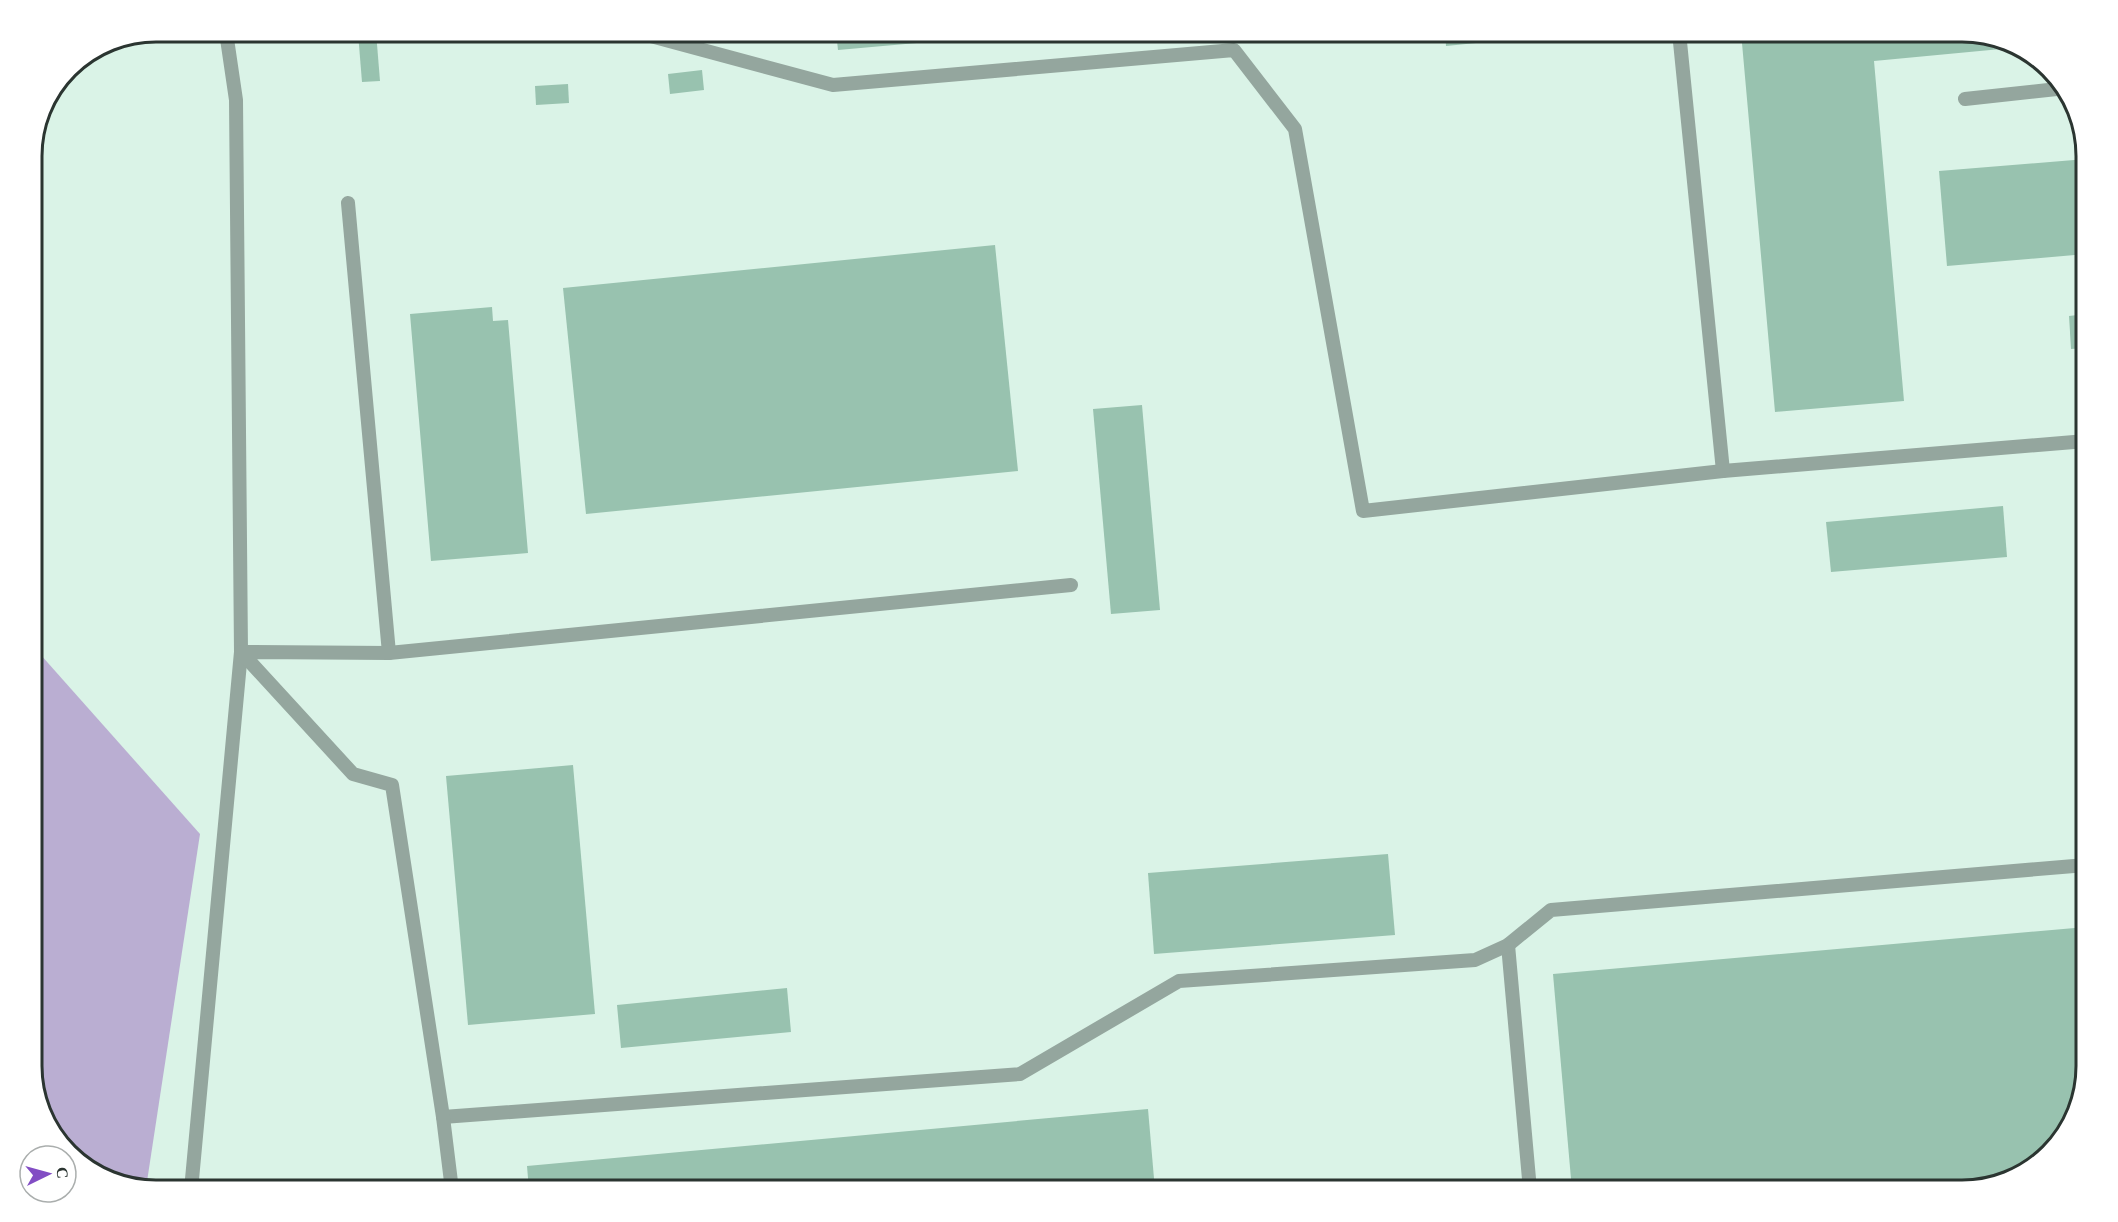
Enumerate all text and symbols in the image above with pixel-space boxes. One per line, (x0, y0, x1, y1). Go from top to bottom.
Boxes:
north arrow (18, 1144, 78, 1204)
text: С (53, 1166, 71, 1179)

